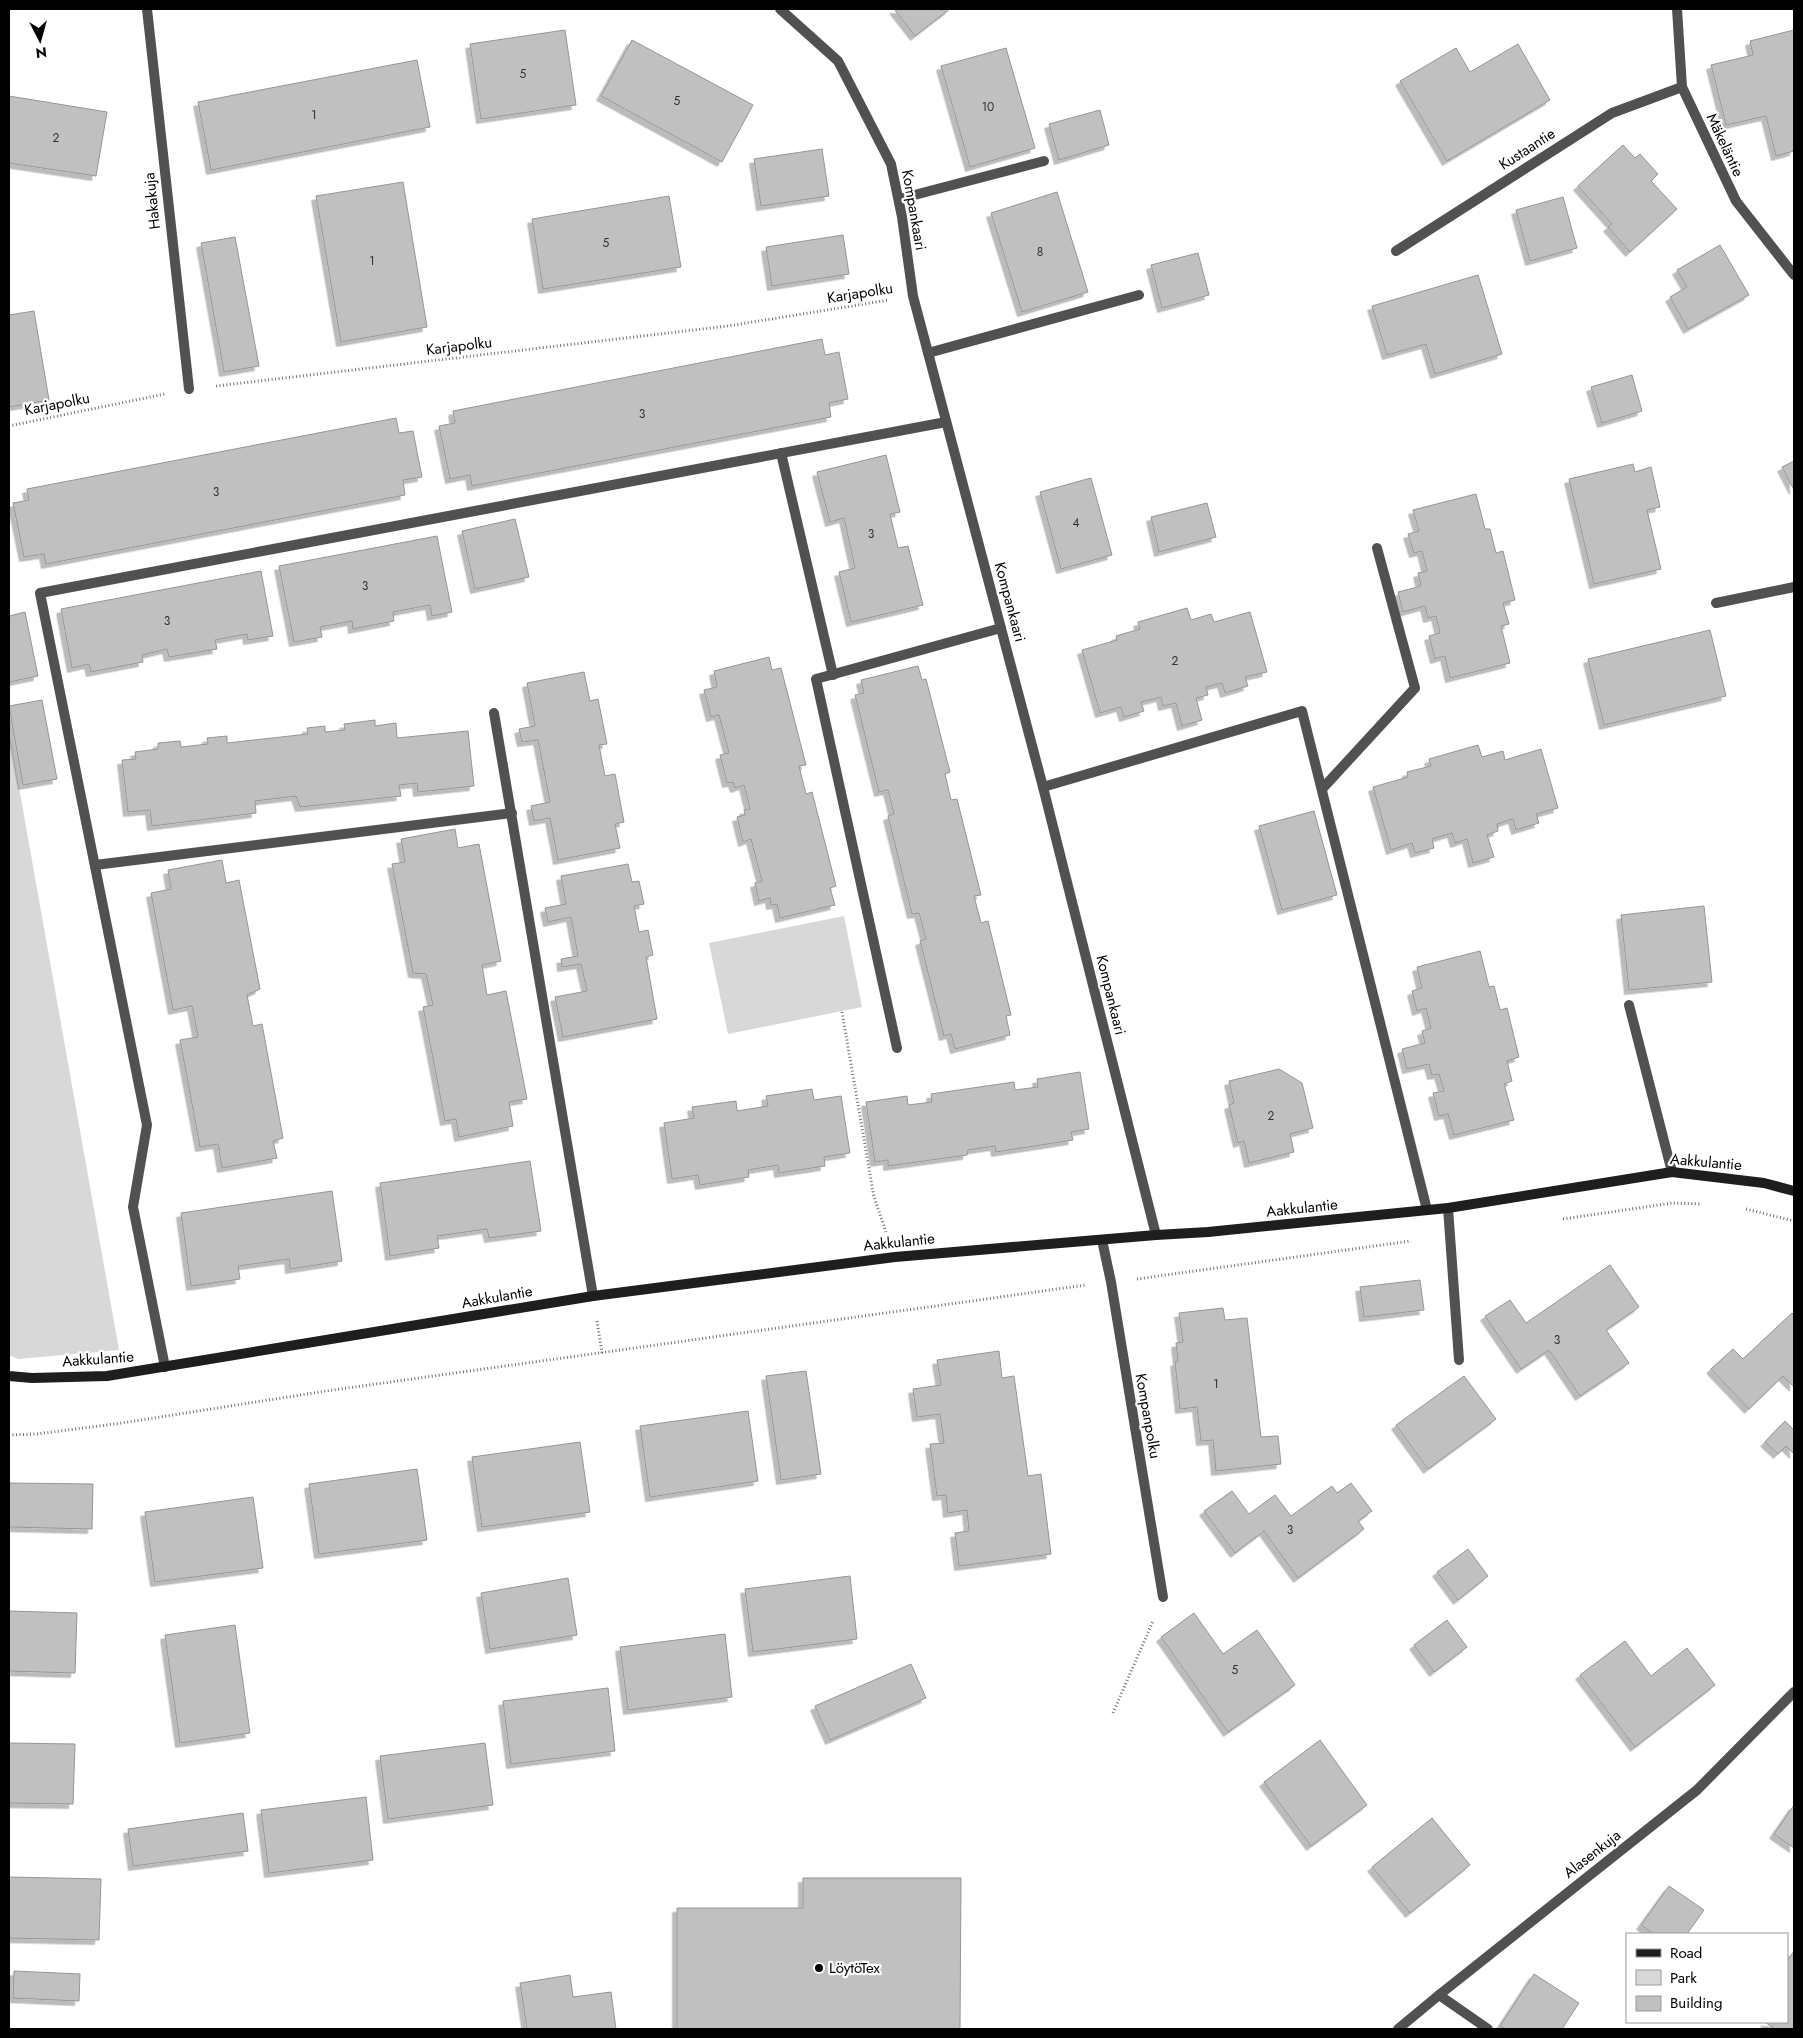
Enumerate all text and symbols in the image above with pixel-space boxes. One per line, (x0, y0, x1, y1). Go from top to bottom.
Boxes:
north arrow (15, 15, 65, 65)
text: N (35, 42, 48, 63)
house number: 5 (520, 65, 527, 83)
house number: 5 (674, 92, 681, 110)
house number: 10 (982, 98, 994, 116)
house number: 1 (311, 106, 317, 124)
street label: Mäkeläntie (1701, 110, 1749, 180)
street label: Kustaantie (1495, 122, 1560, 175)
house number: 2 (53, 129, 60, 147)
street label: Kompankaari (896, 168, 932, 252)
street label: Hakakuja (138, 171, 166, 231)
house number: 5 (603, 234, 610, 252)
house number: 8 (1037, 243, 1043, 261)
house number: 1 (369, 252, 375, 270)
street label: Karjapolku (826, 277, 894, 309)
street label: Karjapolku (425, 331, 493, 361)
street label: Karjapolku (22, 387, 92, 421)
house number: 3 (639, 405, 646, 423)
house number: 3 (213, 483, 220, 501)
house number: 4 (1073, 514, 1080, 532)
house number: 3 (868, 525, 875, 543)
street label: Kompankaari (989, 560, 1031, 644)
house number: 3 (362, 577, 369, 595)
house number: 3 (164, 612, 171, 630)
house number: 2 (1172, 652, 1179, 670)
street label: Kompankaari (1090, 953, 1132, 1037)
house number: 2 (1268, 1107, 1275, 1125)
street label: Aakkulantie (1669, 1148, 1743, 1176)
street label: Aakkulantie (1265, 1193, 1339, 1223)
street label: Aakkulantie (862, 1227, 936, 1257)
street label: Aakkulantie (460, 1280, 535, 1314)
house number: 3 (1554, 1331, 1561, 1349)
street label: Aakkulantie (61, 1346, 135, 1372)
street label: Kompanpolku (1130, 1372, 1166, 1460)
house number: 1 (1213, 1375, 1219, 1393)
house number: 3 (1287, 1521, 1294, 1539)
house number: 5 (1232, 1661, 1239, 1679)
street label: Alasenkuja (1559, 1825, 1625, 1883)
legend (1626, 1933, 1788, 2023)
text: Road (1670, 1942, 1702, 1964)
place label: LöytöTex (829, 1957, 881, 1979)
marker: LöytöTex (813, 1962, 825, 1974)
text: Park (1670, 1967, 1697, 1989)
text: Building (1670, 1992, 1722, 2014)

